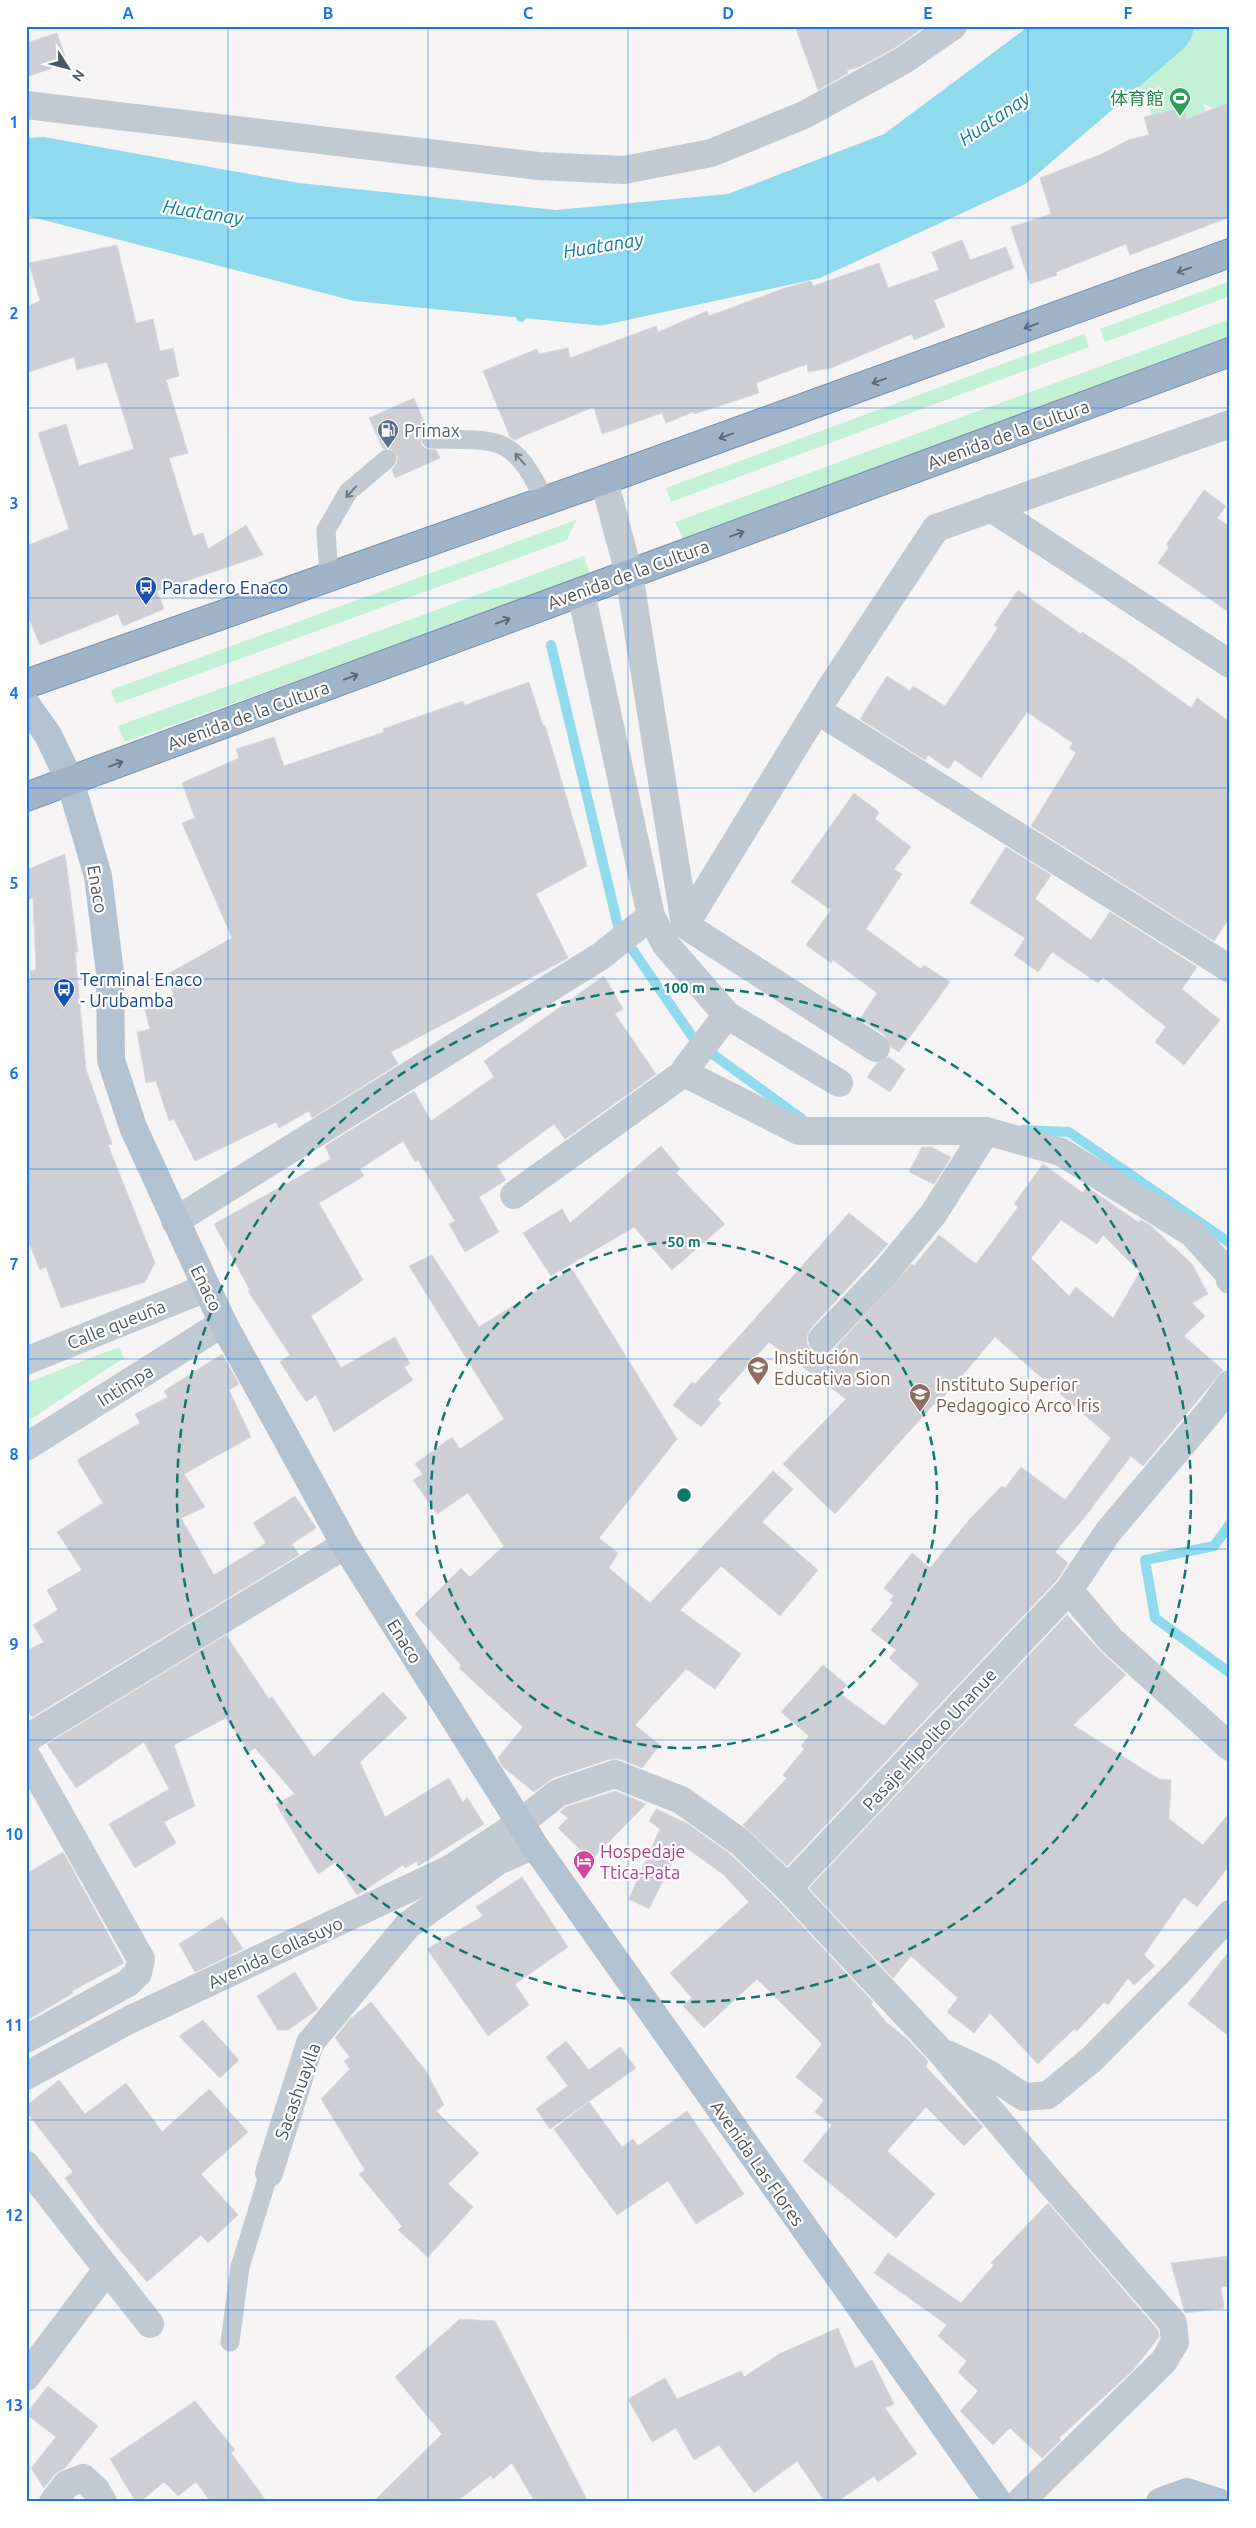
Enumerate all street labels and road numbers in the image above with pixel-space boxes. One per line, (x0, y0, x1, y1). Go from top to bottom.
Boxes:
street label: Avenida de la Cultura (924, 395, 1092, 473)
street label: Avenida de la Cultura (544, 535, 712, 613)
street label: Avenida de la Cultura (164, 676, 332, 754)
street label: Enaco (84, 863, 112, 915)
street label: Enaco (187, 1262, 227, 1314)
street label: Calle queuña (64, 1295, 168, 1353)
street label: Intimpa (94, 1360, 156, 1410)
street label: Enaco (384, 1615, 426, 1667)
street label: Pasaje Hipolito Unanue (858, 1664, 1000, 1814)
street label: Avenida Collasuyo (205, 1912, 345, 1992)
street label: Sacashuaylla (270, 2040, 324, 2142)
street label: Avenida Las Flores (707, 2097, 809, 2230)

